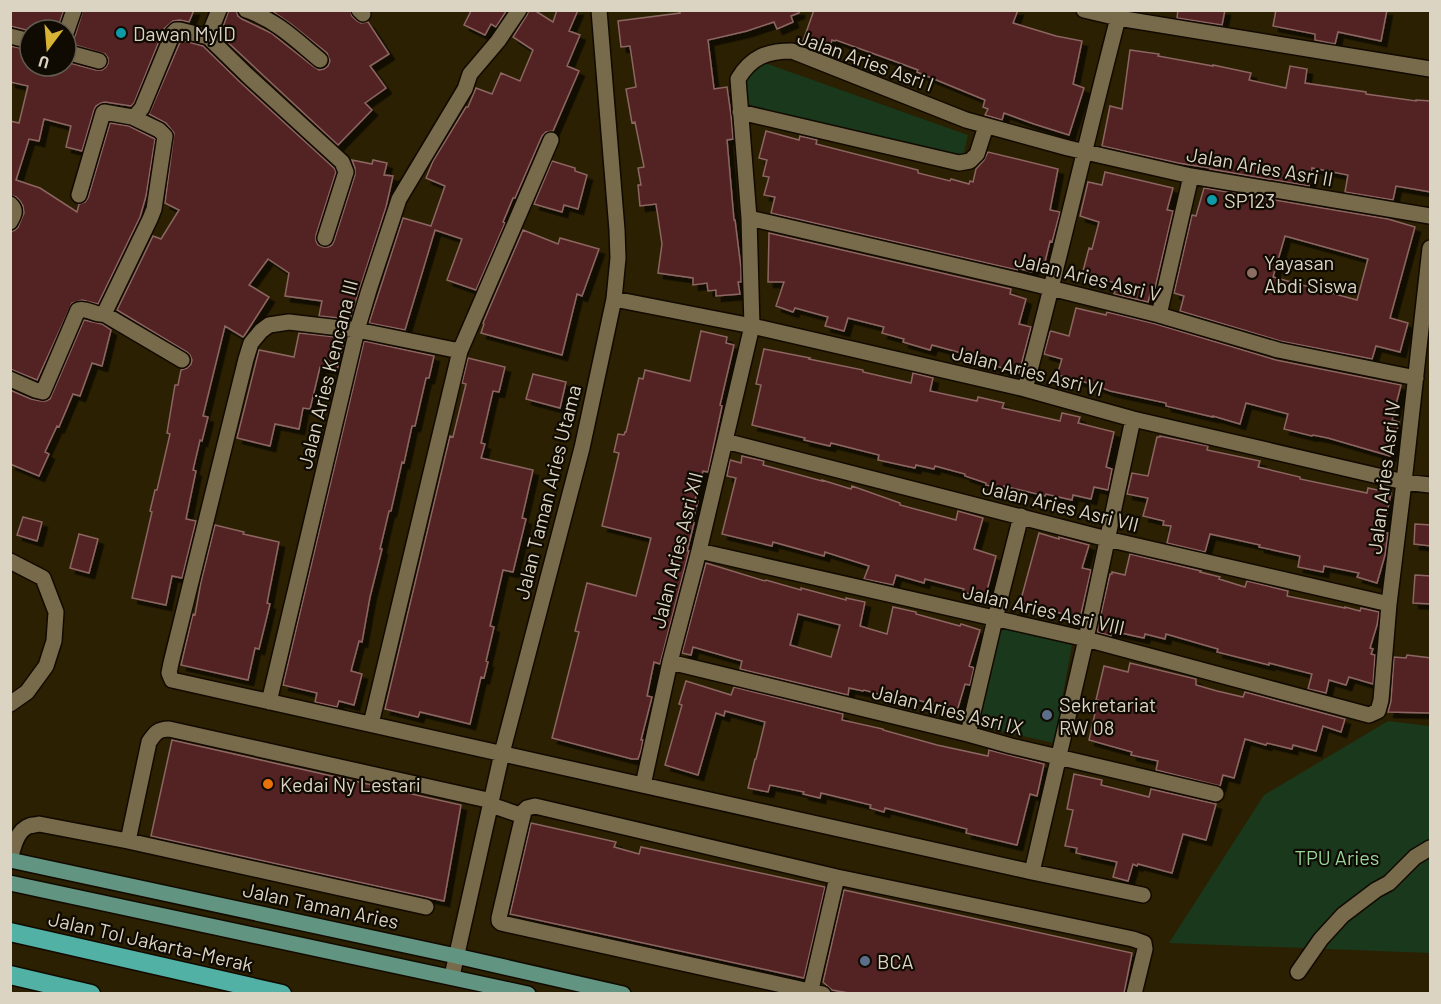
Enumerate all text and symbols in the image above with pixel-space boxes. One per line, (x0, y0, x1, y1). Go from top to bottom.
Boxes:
north arrow (18, 18, 78, 78)
place label: Dawan MyID (133, 21, 236, 45)
street label: Jalan Aries Asri I (795, 24, 937, 96)
marker: Dawan MyID (114, 26, 128, 40)
text: U (36, 52, 51, 73)
street label: Jalan Aries Asri II (1185, 141, 1335, 191)
place label: SP123 (1224, 188, 1275, 212)
marker: SP123 (1205, 193, 1219, 207)
street label: Jalan Aries Asri V (1012, 246, 1164, 306)
place label: Yayasan Abdi Siswa (1264, 250, 1357, 297)
marker: Yayasan Abdi Siswa (1245, 266, 1259, 280)
street label: Jalan Aries Kencana III (292, 277, 362, 471)
street label: Jalan Aries Asri VI (950, 340, 1106, 400)
street label: Jalan Taman Aries Utama (509, 382, 585, 602)
street label: Jalan Aries Asri IV (1362, 398, 1404, 555)
street label: Jalan Aries Asri XII (645, 469, 707, 631)
street label: Jalan Aries Asri VII (980, 474, 1142, 536)
street label: Jalan Aries Asri VIII (961, 579, 1127, 639)
street label: Jalan Aries Asri IX (870, 679, 1026, 739)
place label: Sekretariat RW 08 (1059, 692, 1156, 739)
marker: Sekretariat RW 08 (1040, 708, 1054, 722)
place label: Kedai Ny Lestari (280, 772, 421, 796)
marker: Kedai Ny Lestari (261, 777, 275, 791)
park label: TPU Aries (1295, 845, 1379, 869)
street label: Jalan Taman Aries (241, 877, 401, 933)
street label: Jalan Tol Jakarta–Merak (46, 906, 256, 976)
place label: BCA (877, 949, 914, 973)
marker: BCA (858, 954, 872, 968)

